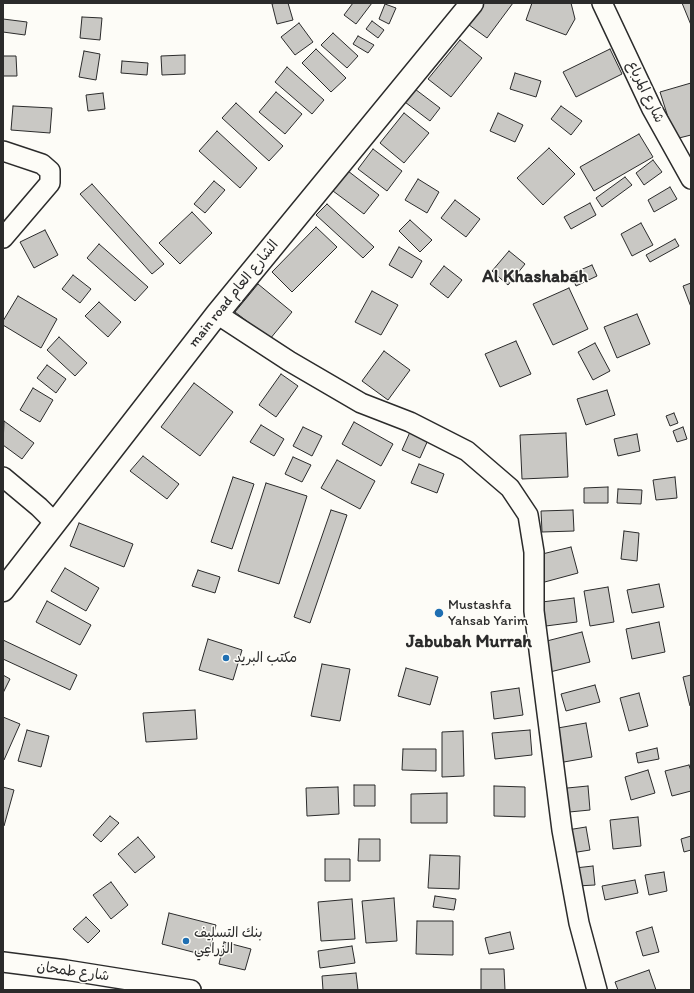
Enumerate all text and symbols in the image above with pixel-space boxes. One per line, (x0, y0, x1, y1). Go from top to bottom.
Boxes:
street label: شارع المرباع (623, 58, 667, 126)
street label: main road الشارع العام (186, 237, 282, 351)
district label: Al Khashabah (482, 266, 588, 288)
place label: Mustashfa Yahsab Yarim (448, 597, 528, 630)
marker: Mustashfa Yahsab Yarim (433, 607, 445, 619)
district label: Jabubah Murrah (406, 631, 532, 653)
place label: مكتب البريد (234, 650, 297, 666)
marker: مكتب البريد (221, 653, 231, 663)
place label: بنك التسليف الزراعي (194, 925, 263, 958)
marker: بنك التسليف الزراعي (181, 936, 191, 946)
street label: شارع طمحان (36, 959, 110, 985)

